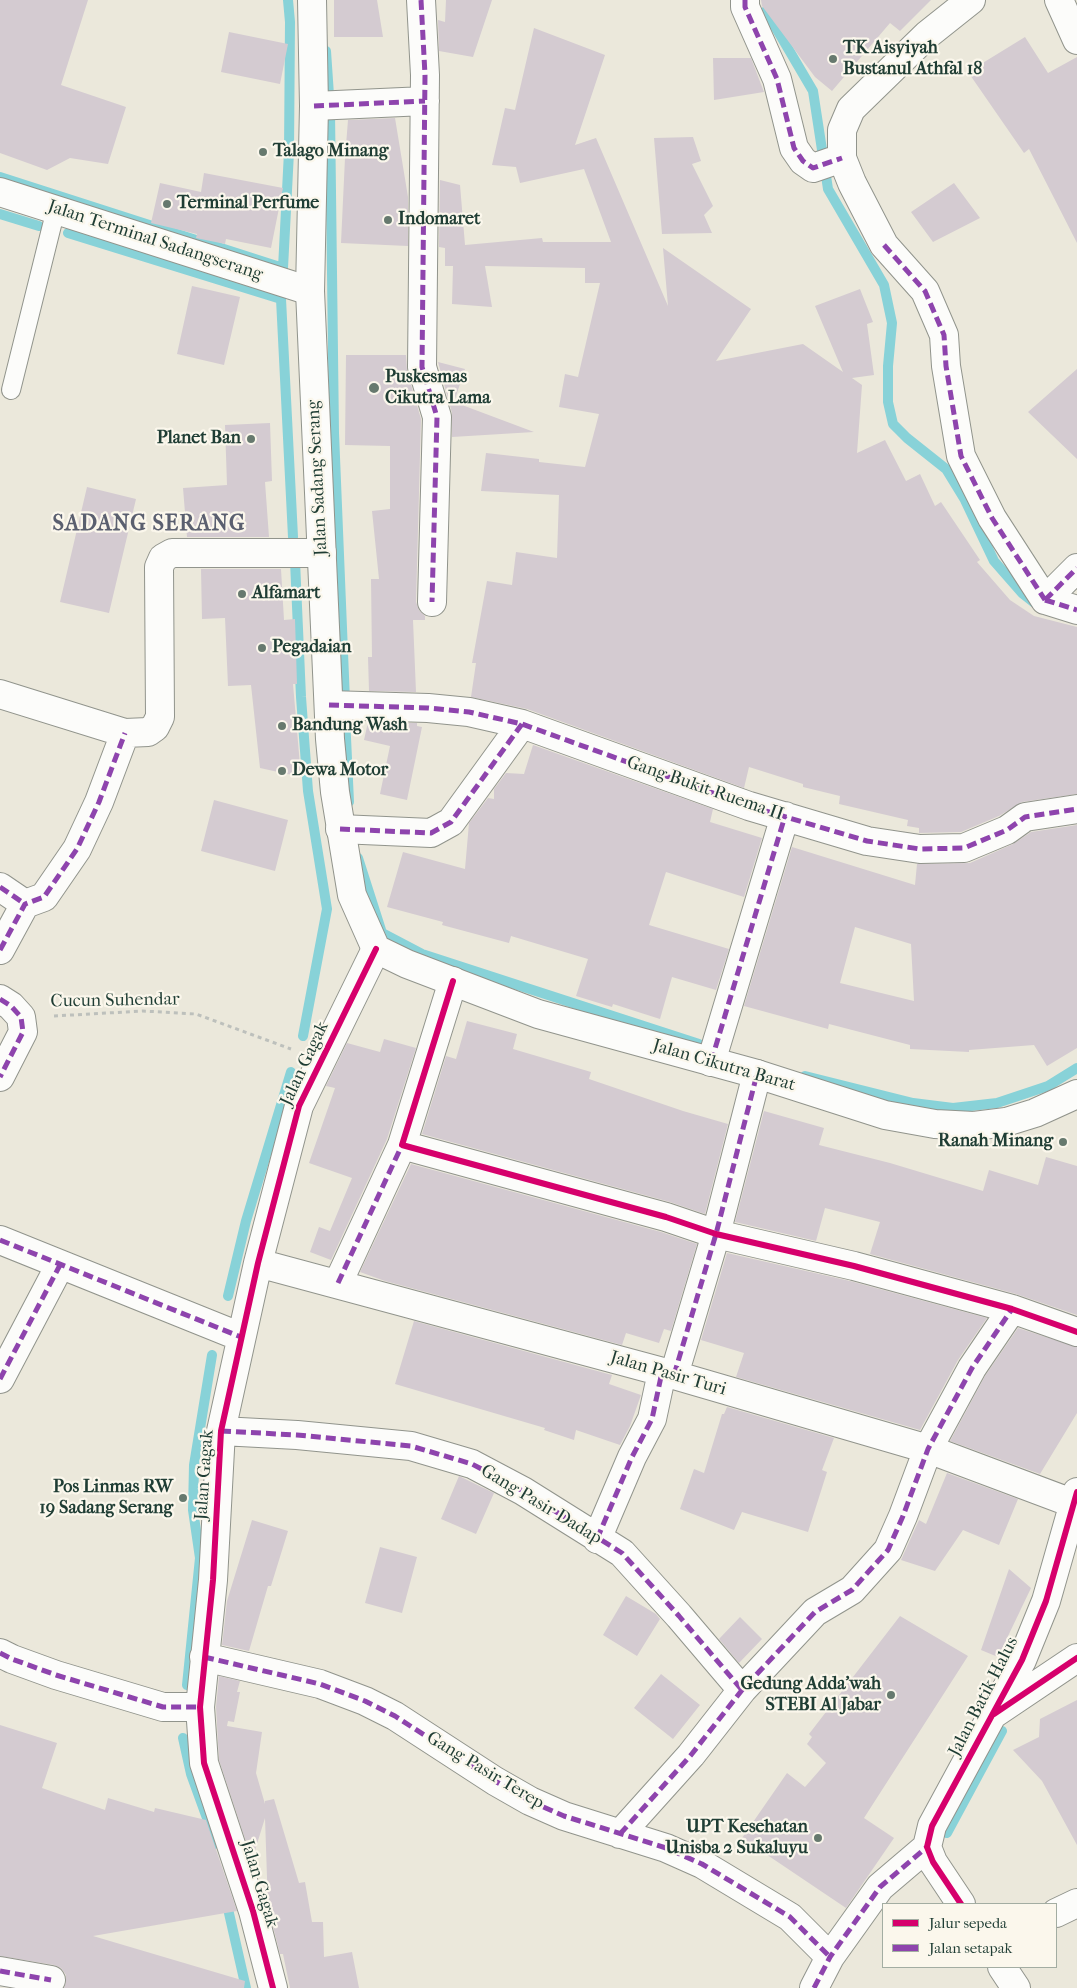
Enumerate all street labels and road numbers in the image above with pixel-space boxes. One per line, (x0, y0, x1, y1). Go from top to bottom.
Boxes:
street label: Jalan Terminal Sadangserang (45, 196, 265, 286)
street label: Jalan Sadang Serang (303, 399, 333, 557)
street label: Gang Bukit Ruema II (624, 752, 786, 826)
street label: Cucun Suhendar (50, 989, 180, 1013)
street label: Jalan Gagak (276, 1018, 334, 1110)
street label: Jalan Cikutra Barat (650, 1035, 798, 1097)
street label: Jalan Pasir Turi (608, 1347, 728, 1401)
street label: Jalan Gagak (191, 1429, 219, 1521)
street label: Gang Pasir Dadap (477, 1460, 605, 1550)
street label: Jalan Batik Halus (945, 1634, 1023, 1760)
street label: Gang Pasir Terep (422, 1727, 548, 1815)
street label: Jalan Gagak (235, 1838, 283, 1930)

